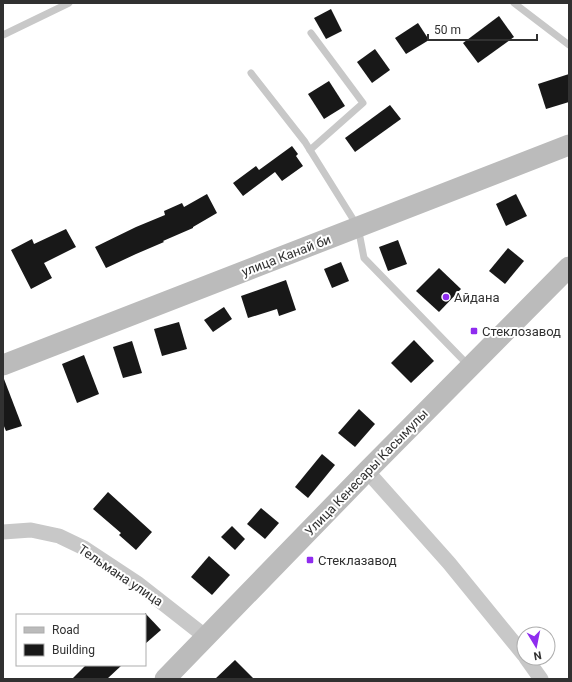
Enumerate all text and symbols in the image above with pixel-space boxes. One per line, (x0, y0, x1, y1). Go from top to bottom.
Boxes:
scale bar (428, 16, 537, 42)
text: 50 m (434, 23, 461, 37)
street label: улица Канай би (240, 232, 333, 279)
place label: Айдана (454, 290, 499, 305)
marker: Айдана (441, 292, 451, 302)
place label: Стеклозавод (482, 324, 561, 339)
marker: Стеклозавод (469, 326, 479, 336)
street label: Улица Кенесары Касымулы (302, 406, 431, 539)
street label: Тельмана улица (76, 542, 166, 609)
place label: Стеклазавод (318, 553, 397, 568)
marker: Стеклазавод (305, 555, 315, 565)
legend (16, 614, 146, 666)
text: Road (52, 623, 80, 637)
north arrow (516, 626, 556, 666)
text: Building (52, 643, 95, 657)
text: N (532, 648, 543, 662)

